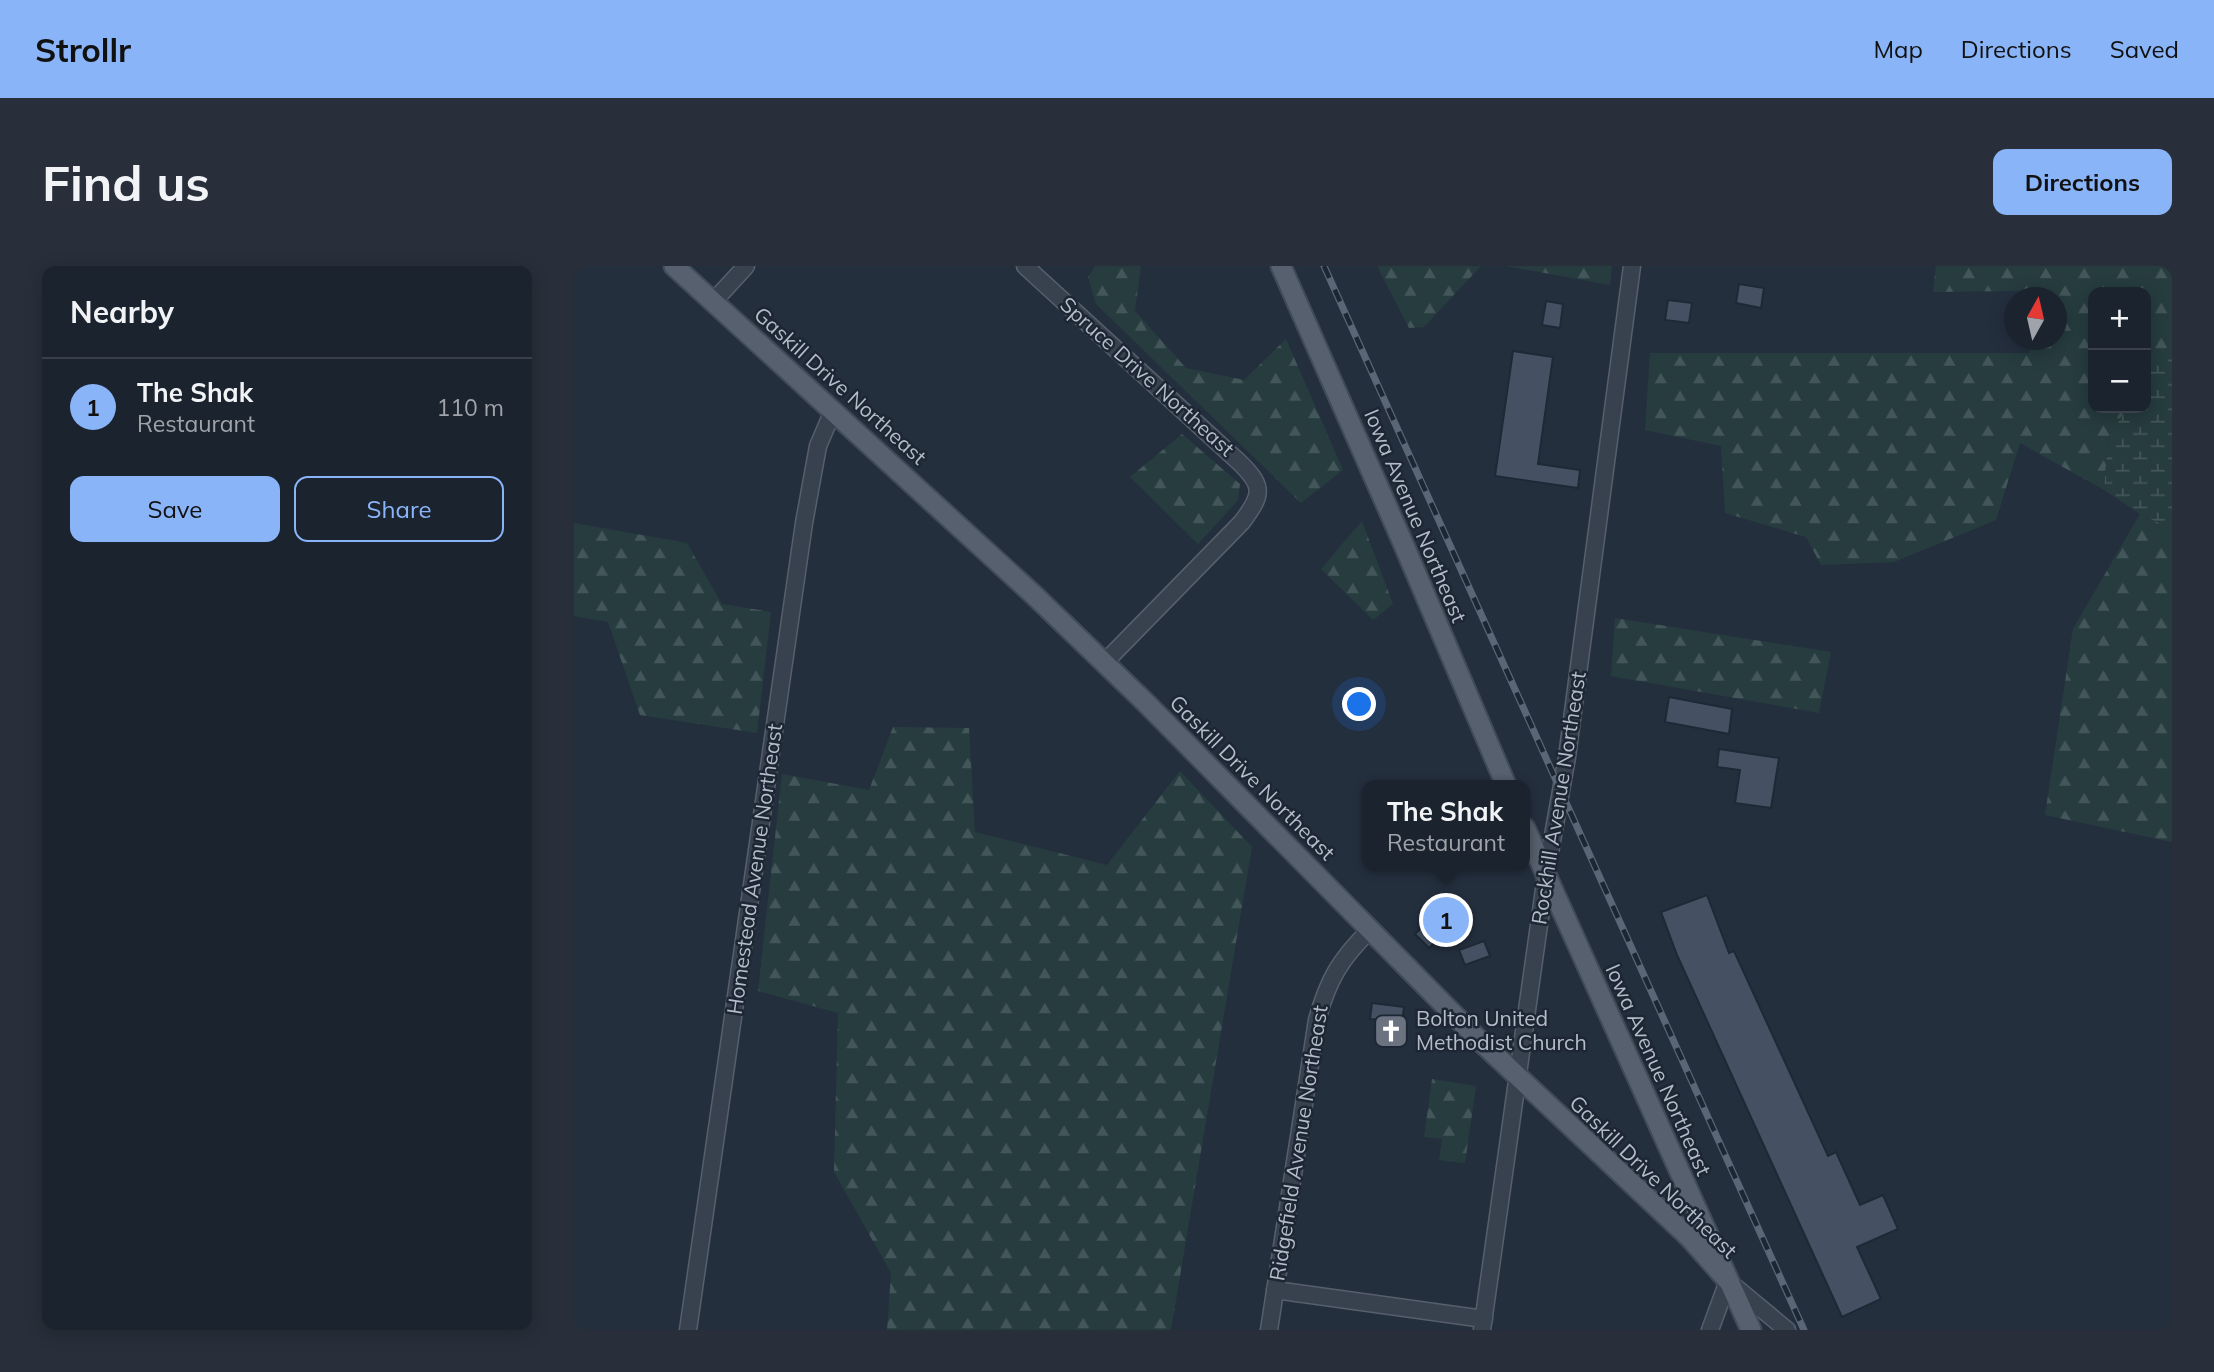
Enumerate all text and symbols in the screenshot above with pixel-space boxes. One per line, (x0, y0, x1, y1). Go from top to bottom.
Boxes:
text: Strollr (35, 29, 131, 70)
text: Map (1873, 34, 1923, 64)
text: Directions (1961, 34, 2072, 64)
text: Saved (2110, 34, 2179, 64)
button: Directions (1993, 149, 2172, 215)
text: Find us (42, 152, 210, 213)
north arrow (2004, 287, 2067, 350)
map controls (2088, 287, 2151, 413)
button: + (2088, 287, 2151, 350)
street label: Spruce Drive Northeast (1055, 291, 1240, 462)
text: Nearby (70, 293, 174, 331)
street label: Gaskill Drive Northeast (749, 301, 932, 470)
button: − (2088, 350, 2151, 413)
text: The Shak (137, 376, 253, 409)
text: 1 (86, 393, 100, 422)
text: 110 m (436, 393, 504, 422)
street label: Iowa Avenue Northeast (1359, 405, 1473, 626)
text: Restaurant (137, 409, 255, 438)
button: Save (70, 476, 280, 542)
button: Share (294, 476, 504, 542)
street label: Rockhill Avenue Northeast (1525, 669, 1591, 926)
your location (1342, 687, 1376, 721)
street label: Gaskill Drive Northeast (1165, 689, 1341, 865)
street label: Homestead Avenue Northeast (721, 722, 787, 1016)
popup (1362, 780, 1530, 871)
text: The Shak (1387, 795, 1503, 828)
text: Restaurant (1387, 828, 1505, 857)
pin: 1 (1423, 894, 1469, 946)
street label: Iowa Avenue Northeast (1600, 960, 1717, 1180)
street label: Ridgefield Avenue Northeast (1263, 1003, 1333, 1282)
place label: Bolton United Methodist Church (1416, 1005, 1587, 1055)
church icon: Bolton United Methodist Church (1372, 1012, 1410, 1050)
street label: Gaskill Drive Northeast (1564, 1089, 1743, 1263)

